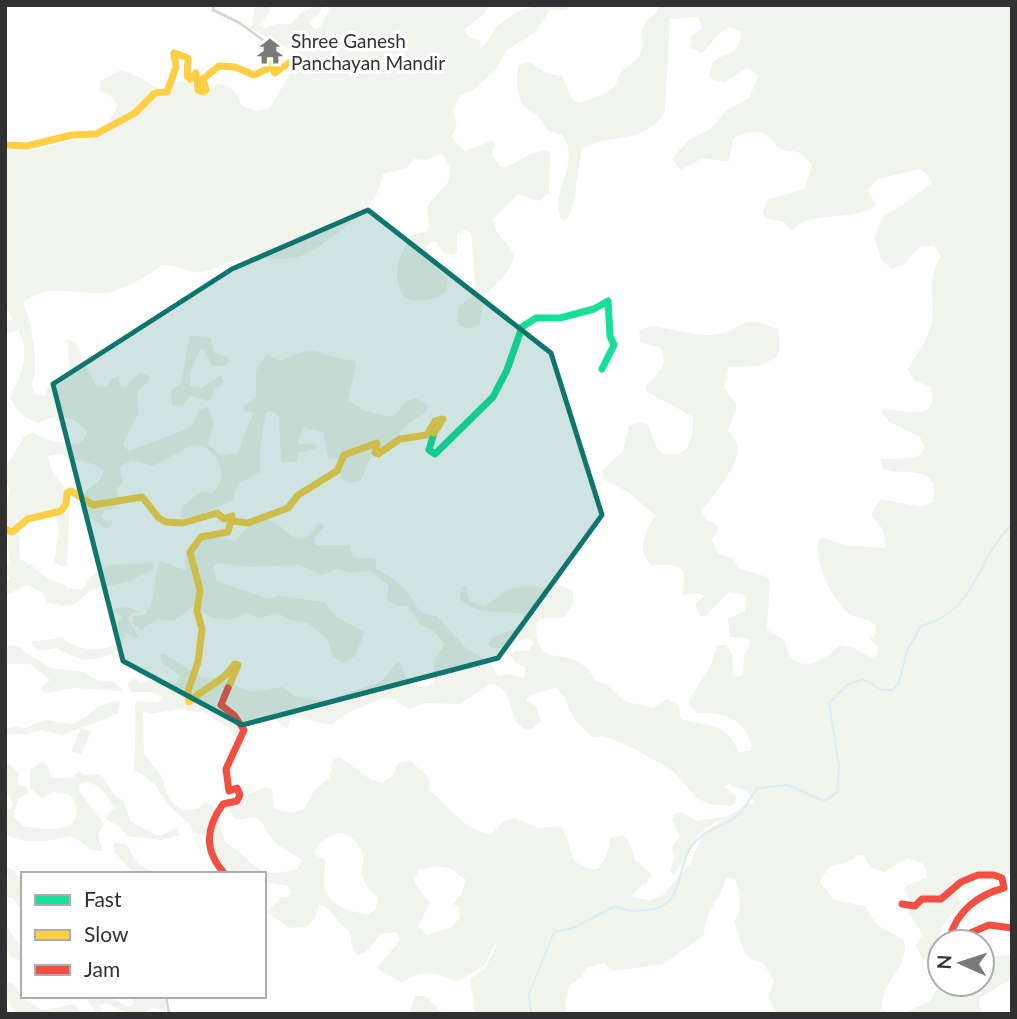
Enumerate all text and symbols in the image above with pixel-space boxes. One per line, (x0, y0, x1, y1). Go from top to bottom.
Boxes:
place label: Shree Ganesh Panchayan Mandir (291, 29, 445, 74)
temple icon: Shree Ganesh Panchayan Mandir (255, 36, 285, 66)
legend (21, 872, 266, 998)
text: Fast (84, 886, 122, 911)
text: Slow (84, 921, 129, 946)
north arrow (926, 928, 996, 998)
text: N (932, 954, 955, 970)
text: Jam (84, 956, 120, 981)

